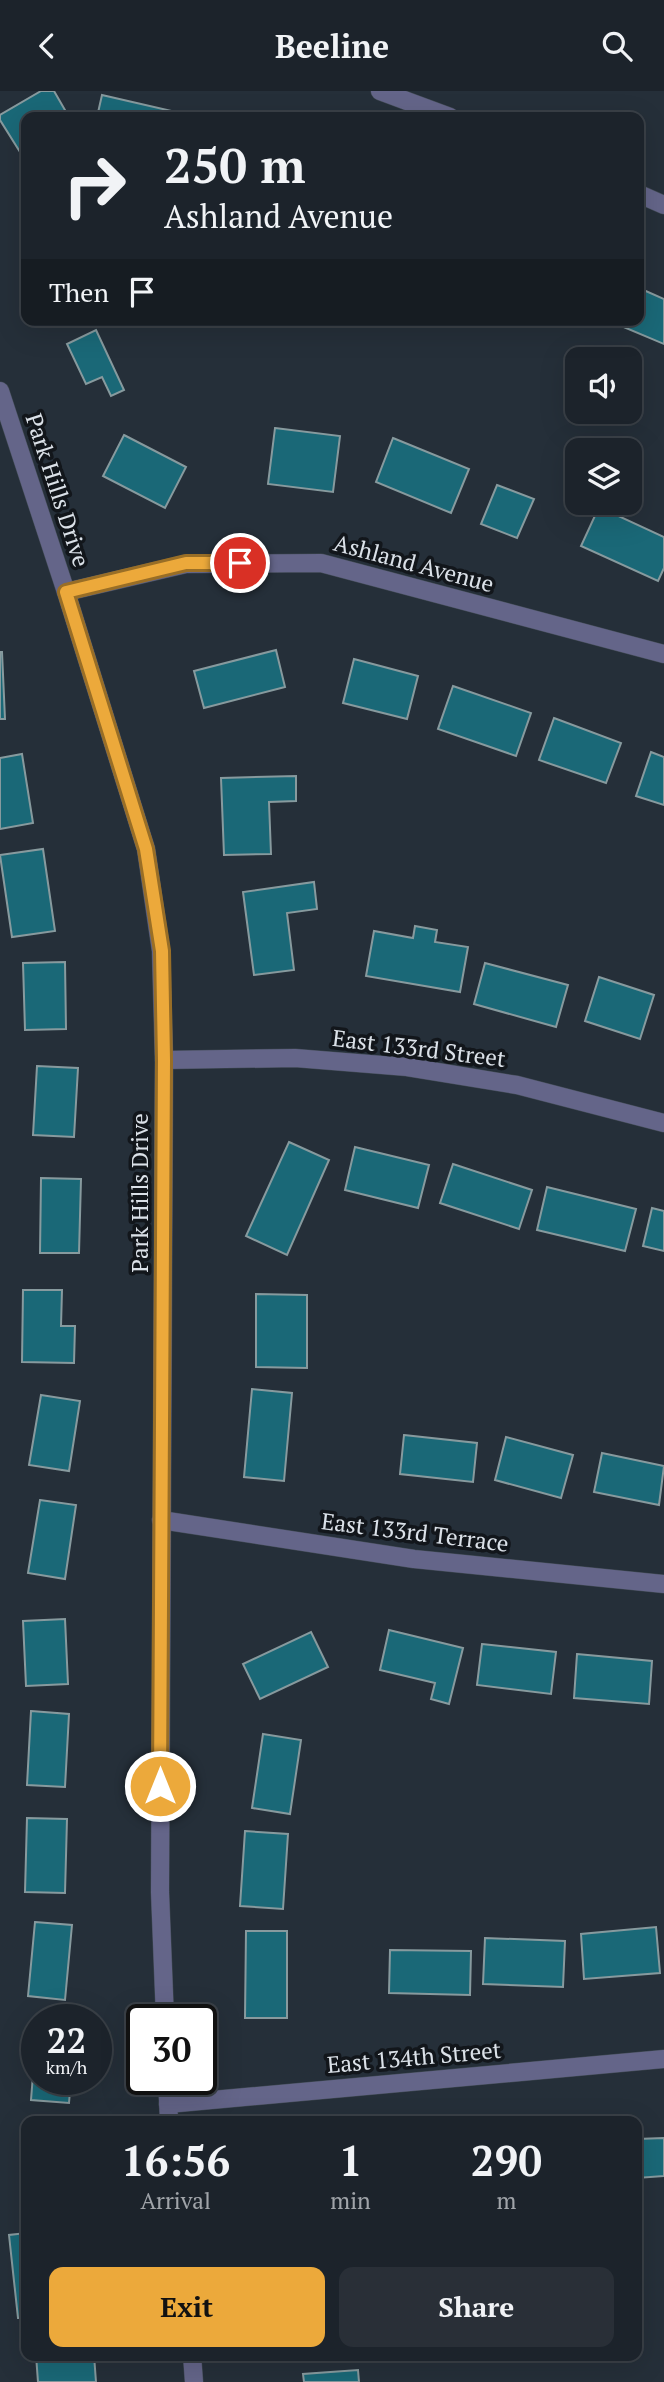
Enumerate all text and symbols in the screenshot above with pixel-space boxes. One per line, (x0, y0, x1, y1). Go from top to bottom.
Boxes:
text: Beeline (275, 25, 389, 67)
icon: back (28, 27, 66, 65)
icon: search (598, 27, 636, 65)
text: 250 m (164, 132, 306, 197)
icon: right (49, 140, 140, 231)
text: Ashland Avenue (164, 195, 393, 237)
icon: arrive (123, 273, 161, 311)
text: Then (49, 275, 109, 309)
map controls (565, 347, 642, 515)
button: sound (565, 347, 642, 424)
street label: Park Hills Drive (19, 409, 97, 571)
button: layers (565, 438, 642, 515)
street label: Ashland Avenue (330, 527, 498, 599)
pin (210, 533, 270, 593)
icon: arrive (221, 544, 259, 582)
street label: East 133rd Street (331, 1022, 508, 1074)
street label: Park Hills Drive (124, 1113, 155, 1273)
street label: East 133rd Terrace (320, 1505, 510, 1559)
position arrow (123, 1749, 197, 1823)
speed limit sign: 30 (126, 2004, 217, 2095)
text: 22 (47, 2017, 86, 2063)
street label: East 134th Street (326, 2034, 503, 2080)
text: km/h (46, 2055, 87, 2079)
text: 16:56 (121, 2132, 230, 2188)
text: 1 (339, 2132, 362, 2188)
text: 290 (471, 2132, 542, 2188)
text: Arrival (140, 2185, 211, 2216)
text: min (330, 2185, 371, 2216)
text: m (496, 2185, 516, 2216)
button: Exit (49, 2267, 325, 2347)
button: Share (339, 2267, 614, 2347)

